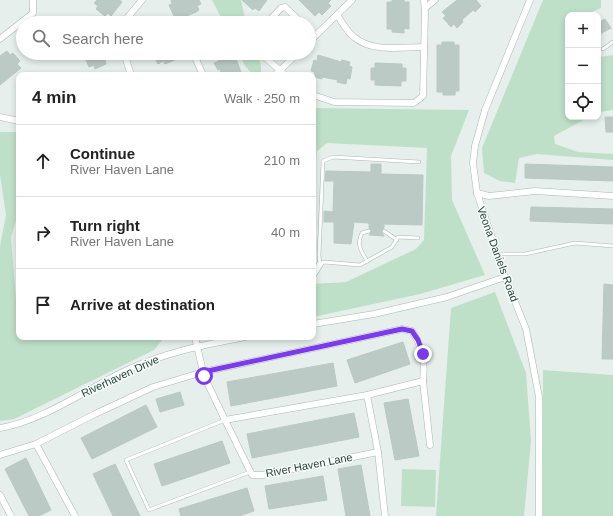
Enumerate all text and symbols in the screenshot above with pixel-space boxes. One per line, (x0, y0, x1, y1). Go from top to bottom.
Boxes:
map controls (565, 12, 601, 120)
button: + (565, 12, 601, 48)
search box (16, 16, 316, 60)
icon: search (30, 27, 52, 49)
text: Search here (62, 30, 144, 47)
button: − (565, 48, 601, 84)
button: locate (565, 84, 601, 120)
text: 4 min (32, 88, 76, 107)
text: Walk · 250 m (224, 91, 300, 106)
text: Continue (70, 145, 135, 162)
icon: ahead (32, 150, 54, 172)
text: 210 m (264, 153, 300, 168)
text: River Haven Lane (70, 162, 174, 177)
street label: Veona Daniels Road (475, 205, 521, 303)
text: Turn right (70, 217, 140, 234)
icon: right (32, 222, 54, 244)
text: 40 m (271, 225, 300, 240)
text: River Haven Lane (70, 234, 174, 249)
icon: arrive (32, 294, 54, 316)
text: Arrive at destination (70, 296, 215, 313)
route end (414, 345, 432, 363)
street label: Riverhaven Drive (79, 353, 161, 399)
route start (195, 367, 213, 385)
street label: River Haven Lane (265, 451, 353, 479)

